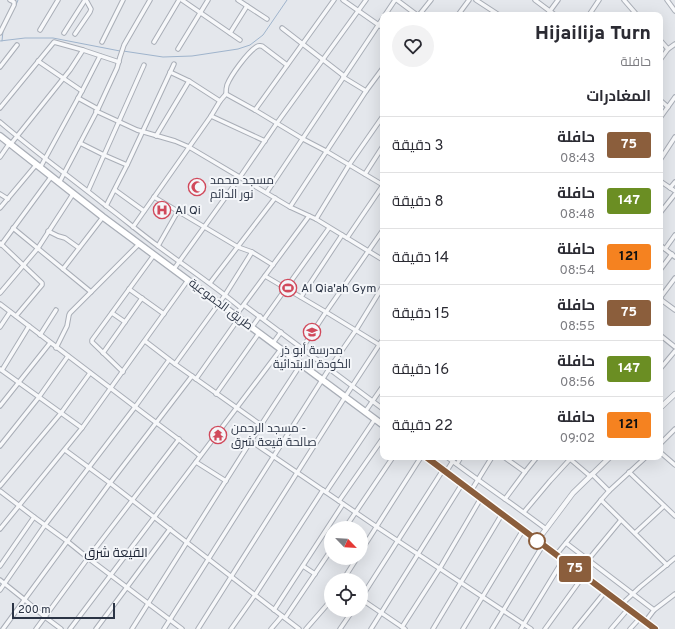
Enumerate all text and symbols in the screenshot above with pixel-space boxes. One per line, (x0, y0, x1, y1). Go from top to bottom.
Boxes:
text: Hijailija Turn (535, 22, 651, 46)
button: heart (392, 25, 434, 67)
text: حافلة (621, 55, 651, 71)
text: المغادرات (586, 88, 651, 107)
text: حافلة (557, 129, 595, 148)
text: 75 (621, 136, 637, 153)
text: 3 دقيقة (392, 137, 444, 156)
text: 08:43 (560, 151, 595, 167)
place label: مسجد محمد نور الدائم (210, 173, 274, 203)
mosque icon: مسجد محمد نور الدائم (187, 177, 207, 197)
text: حافلة (557, 185, 595, 204)
text: 147 (618, 192, 640, 209)
text: 8 دقيقة (392, 193, 444, 212)
hospital icon: Al Qi (152, 200, 172, 220)
place label: Al Qi (175, 203, 201, 219)
text: 08:48 (560, 207, 595, 223)
text: حافلة (557, 241, 595, 260)
text: 121 (619, 248, 639, 265)
text: 14 دقيقة (392, 249, 449, 268)
text: 08:54 (559, 263, 595, 279)
street label: طريق الجموعية (185, 275, 256, 334)
sports icon: Al Qia'ah Gym (278, 278, 298, 298)
place label: Al Qia'ah Gym (301, 281, 376, 297)
text: حافلة (557, 297, 595, 316)
text: 75 (621, 304, 637, 321)
text: 15 دقيقة (392, 305, 449, 324)
text: 08:55 (560, 319, 595, 335)
school or university icon: مدرسة أبو ذر الكودة الابتدائية (302, 322, 322, 342)
place label: مدرسة أبو ذر الكودة الابتدائية (273, 342, 351, 373)
text: حافلة (557, 353, 595, 372)
text: 147 (618, 360, 640, 377)
text: 16 دقيقة (392, 361, 449, 380)
text: 08:56 (560, 375, 595, 391)
text: حافلة (557, 409, 595, 428)
text: 121 (619, 416, 639, 433)
text: 22 دقيقة (392, 417, 453, 436)
place label: مسجد الرحمن - صالحة قيعة شرق (231, 421, 317, 451)
temple icon: مسجد الرحمن - صالحة قيعة شرق (208, 425, 228, 445)
text: 09:02 (560, 431, 595, 447)
north arrow (324, 521, 368, 565)
map controls (324, 521, 368, 617)
unlabelled marker (528, 532, 546, 550)
district label: القيعة شرق (84, 546, 148, 562)
line badge: 75 (557, 556, 593, 582)
text: 75 (567, 560, 583, 577)
button: locate (324, 573, 368, 617)
scale bar (12, 601, 115, 620)
text: 200 m (18, 603, 51, 617)

